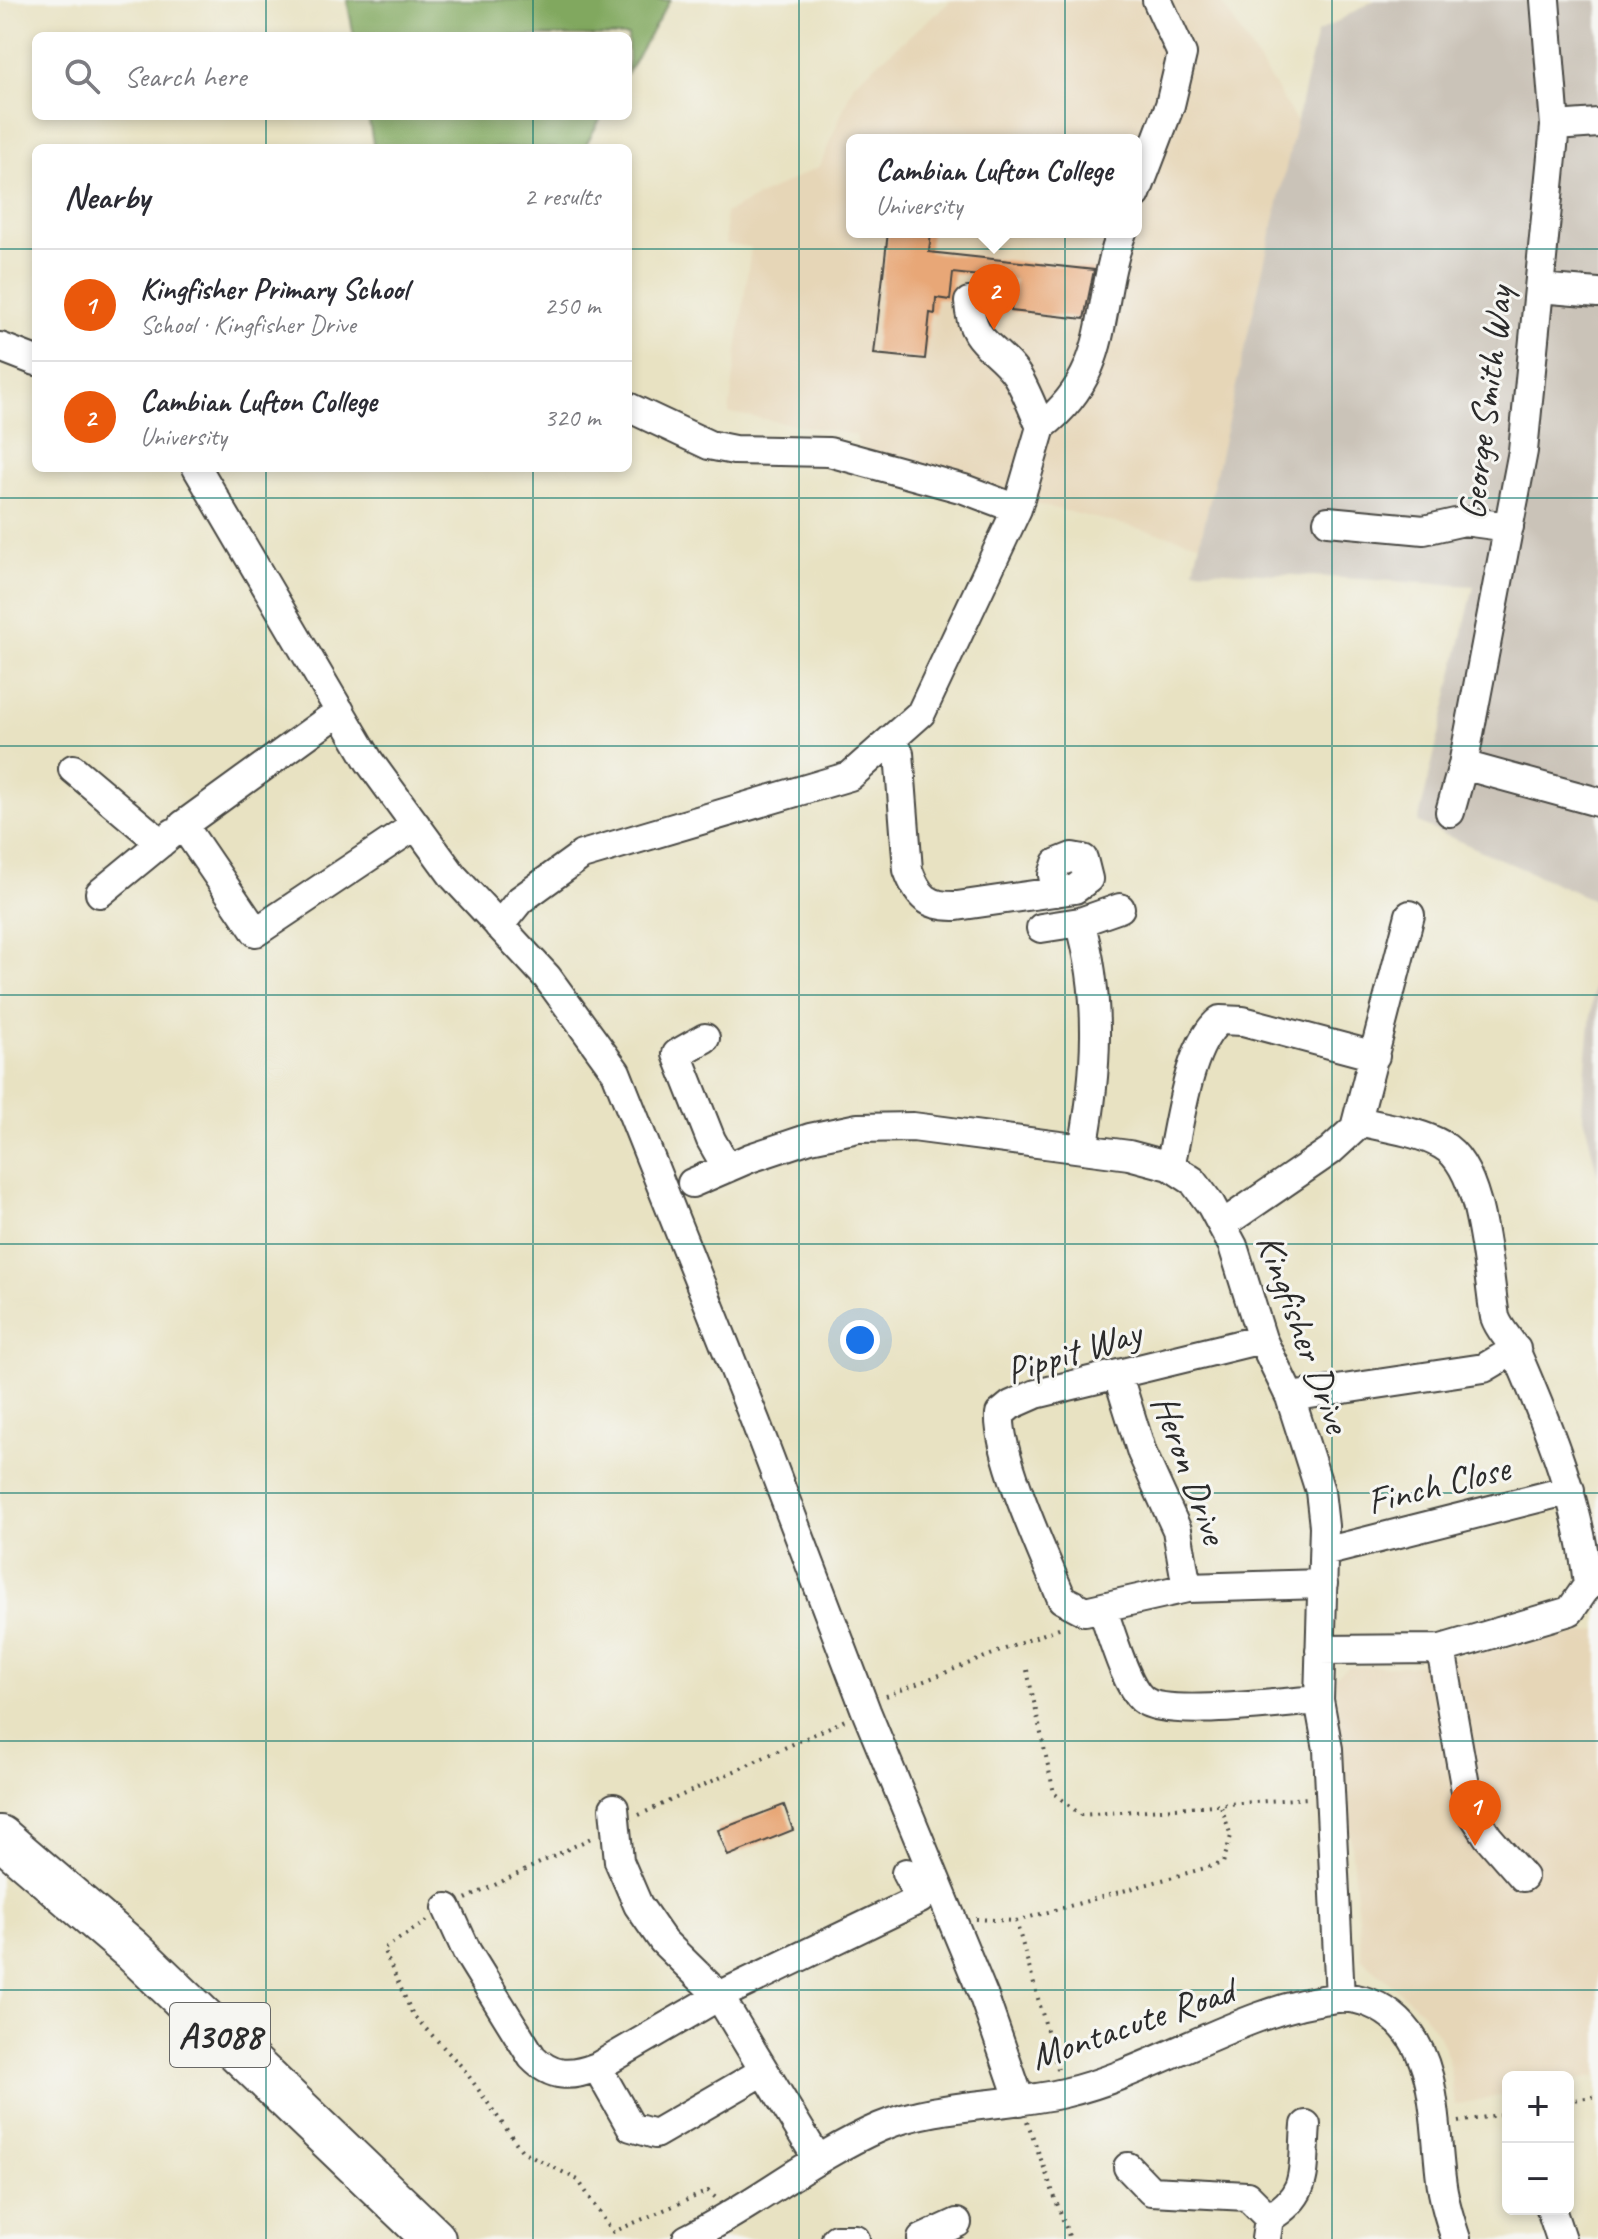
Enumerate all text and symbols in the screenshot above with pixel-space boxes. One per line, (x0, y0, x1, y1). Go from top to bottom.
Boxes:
search box (32, 32, 632, 120)
icon: search (60, 54, 104, 98)
text: Search here (124, 57, 246, 95)
popup (846, 134, 1142, 238)
text: Cambian Lufton College (876, 151, 1112, 189)
text: Nearby (64, 175, 150, 218)
text: 2 results (524, 180, 600, 213)
text: University (876, 189, 962, 222)
pin: 2 (968, 264, 1020, 330)
text: Kingfisher Primary School (140, 270, 408, 308)
street label: George Smith Way (1448, 281, 1523, 522)
text: 1 (84, 289, 96, 322)
text: 250 m (544, 289, 600, 322)
text: School · Kingfisher Drive (140, 308, 356, 341)
text: Cambian Lufton College (140, 382, 377, 420)
text: 2 (84, 401, 96, 434)
text: 320 m (544, 401, 600, 434)
text: University (140, 420, 227, 453)
street label: Kingfisher Drive (1246, 1227, 1362, 1441)
street label: Pippit Way (1000, 1308, 1149, 1394)
your location (840, 1320, 880, 1360)
street label: Heron Drive (1141, 1388, 1239, 1552)
street label: Finch Close (1362, 1443, 1517, 1525)
pin: 1 (1449, 1780, 1501, 1846)
street label: Montacute Road (1024, 1965, 1246, 2080)
road number: A3088 (170, 2003, 270, 2067)
map controls (1502, 2071, 1574, 2215)
button: + (1502, 2071, 1574, 2143)
button: − (1502, 2143, 1574, 2215)

